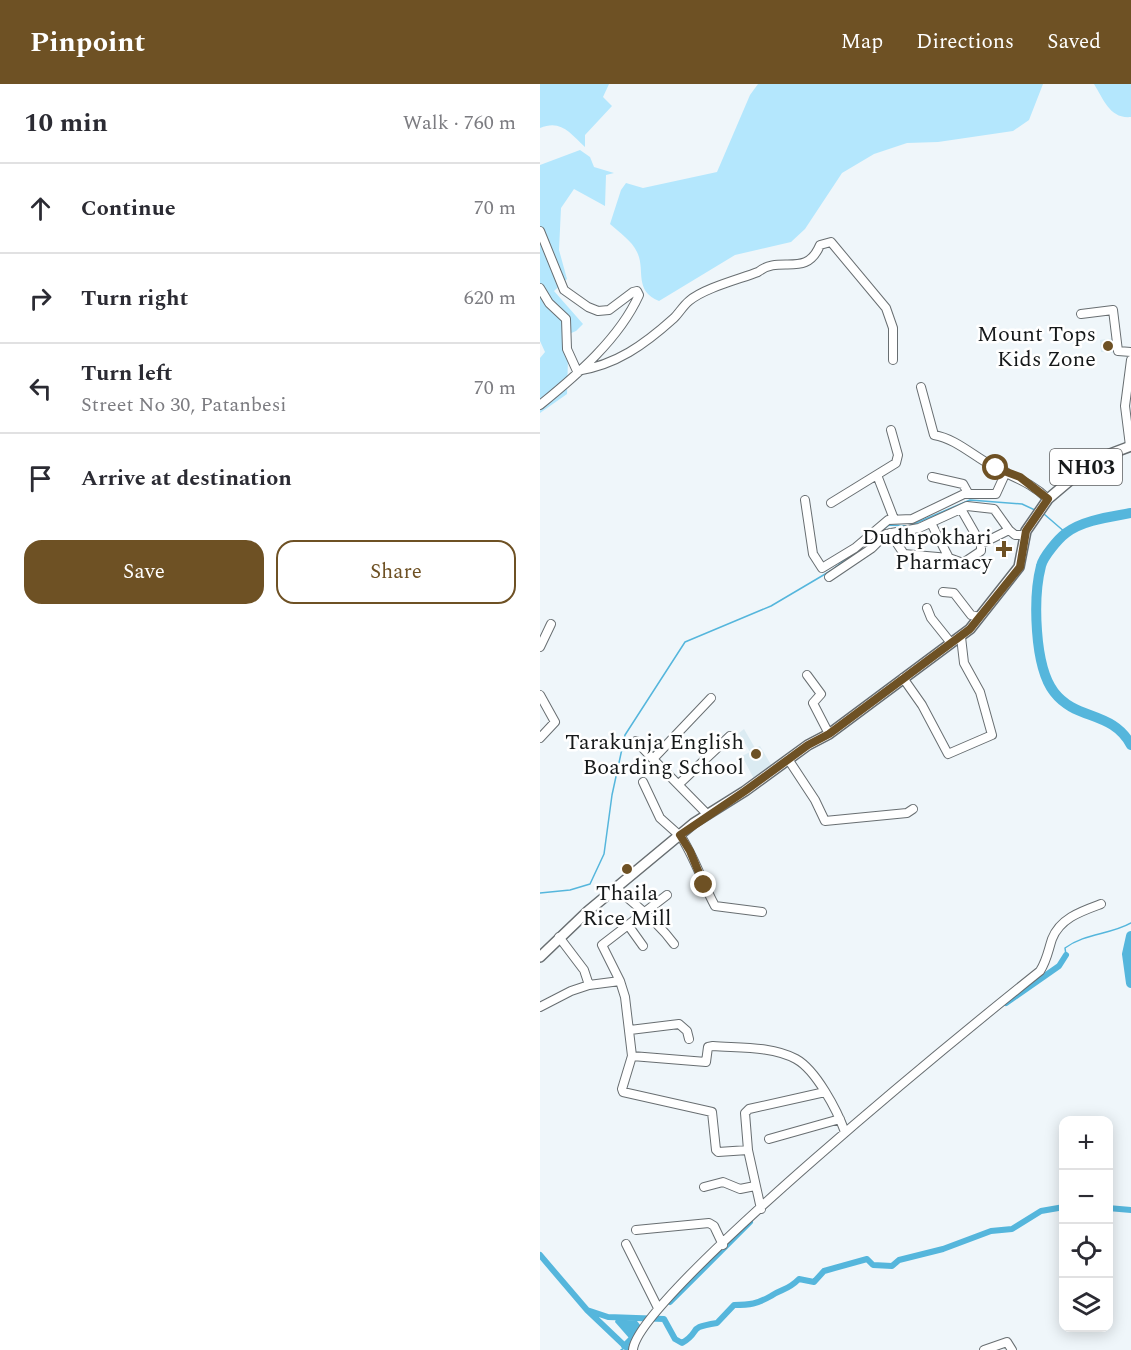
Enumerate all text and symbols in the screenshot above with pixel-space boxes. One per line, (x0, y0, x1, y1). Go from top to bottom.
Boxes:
text: Pinpoint (30, 21, 145, 64)
text: Map (841, 26, 883, 58)
text: Directions (916, 26, 1014, 58)
text: Saved (1047, 26, 1101, 58)
text: 10 min (24, 103, 108, 143)
text: Walk · 760 m (403, 108, 516, 138)
icon: ahead (24, 192, 57, 225)
text: Continue (81, 192, 176, 225)
text: 70 m (474, 193, 516, 223)
icon: right (24, 282, 57, 315)
text: Turn right (81, 282, 188, 315)
text: 620 m (464, 283, 516, 313)
place label: Mount Tops Kids Zone (977, 318, 1096, 376)
marker: Mount Tops Kids Zone (1101, 339, 1115, 353)
text: Turn left (81, 357, 173, 390)
icon: left (24, 372, 57, 405)
text: 70 m (474, 373, 516, 403)
text: Street No 30, Patanbesi (81, 390, 287, 420)
road number: NH03 (1050, 449, 1122, 485)
route start (982, 454, 1008, 480)
icon: arrive (24, 462, 57, 495)
text: Arrive at destination (81, 462, 292, 495)
place label: Dudhpokhari Pharmacy (862, 521, 993, 579)
button: Save (24, 540, 264, 604)
button: Share (276, 540, 516, 604)
marker: Dudhpokhari Pharmacy (997, 542, 1011, 556)
place label: Tarakunja English Boarding School (565, 726, 744, 784)
marker: Tarakunja English Boarding School (749, 747, 763, 761)
marker: Thaila Rice Mill (620, 862, 634, 876)
route end (690, 871, 716, 897)
place label: Thaila Rice Mill (582, 877, 672, 935)
map controls (1059, 1116, 1113, 1332)
button: + (1059, 1116, 1113, 1170)
button: − (1059, 1170, 1113, 1224)
button: locate (1059, 1224, 1113, 1278)
button: layers (1059, 1278, 1113, 1332)

